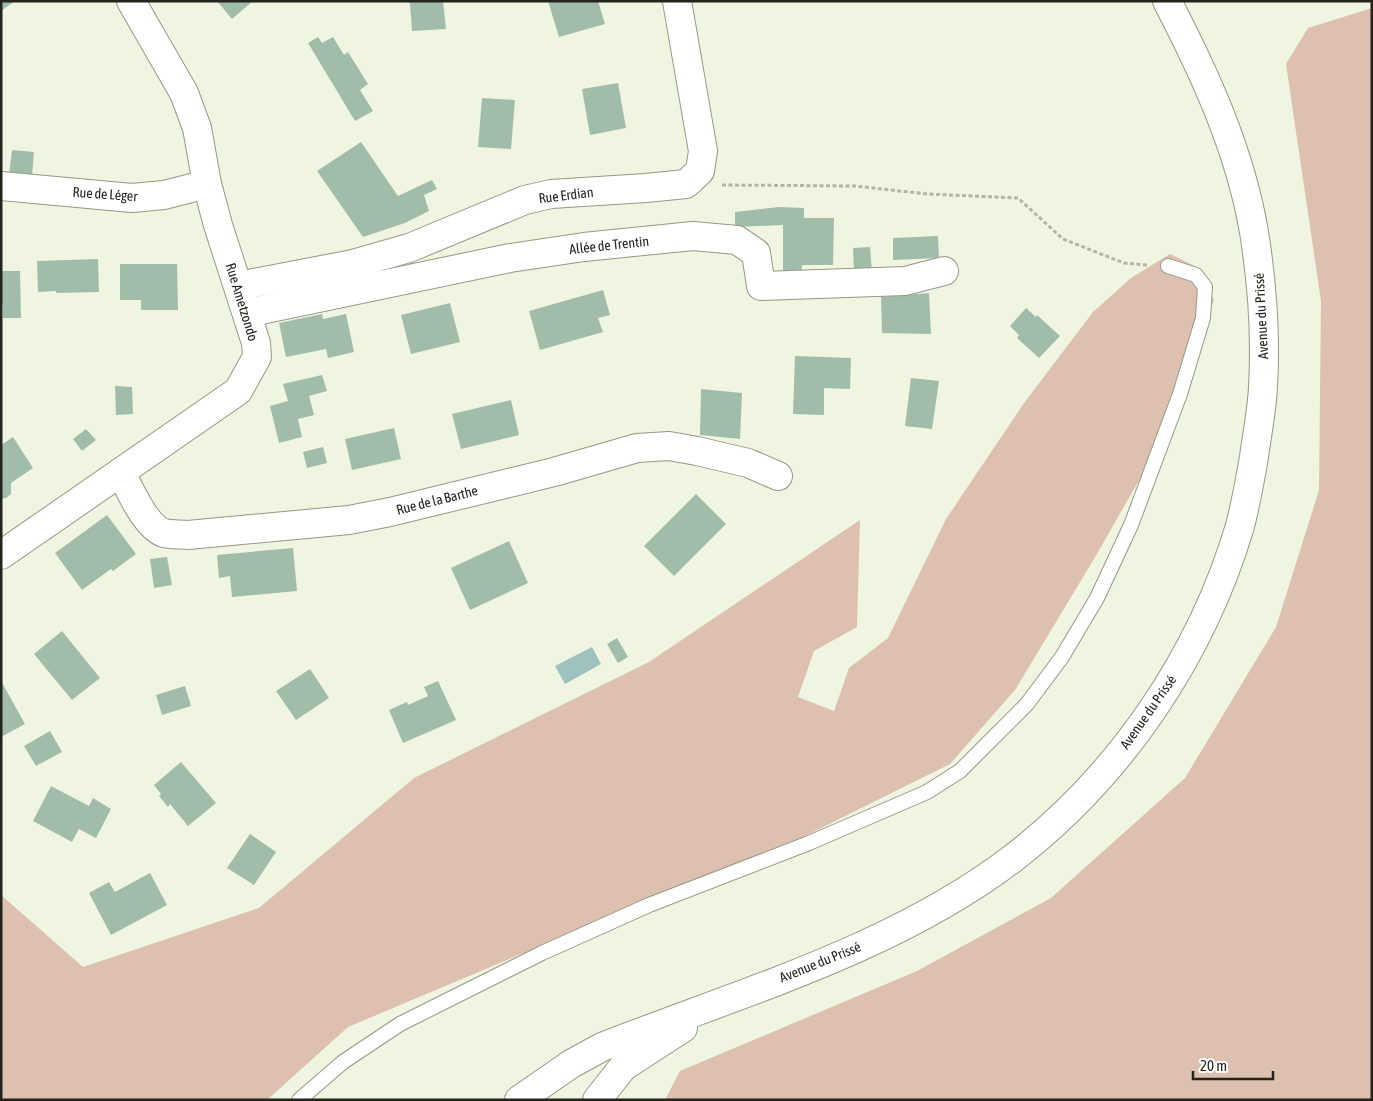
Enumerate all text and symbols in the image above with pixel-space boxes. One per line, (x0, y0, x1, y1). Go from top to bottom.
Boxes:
street label: Rue de Léger (72, 184, 139, 204)
street label: Rue Erdian (538, 184, 594, 206)
street label: Allée de Trentin (568, 233, 650, 257)
street label: Rue Ametzondo (223, 261, 261, 343)
street label: Avenue du Prissé (1251, 272, 1271, 360)
street label: Rue de la Barthe (395, 482, 479, 518)
street label: Avenue du Prissé (1117, 672, 1179, 752)
street label: Avenue du Prissé (777, 938, 863, 986)
scale bar (1193, 1048, 1273, 1080)
text: 20 m (1200, 1057, 1227, 1074)

